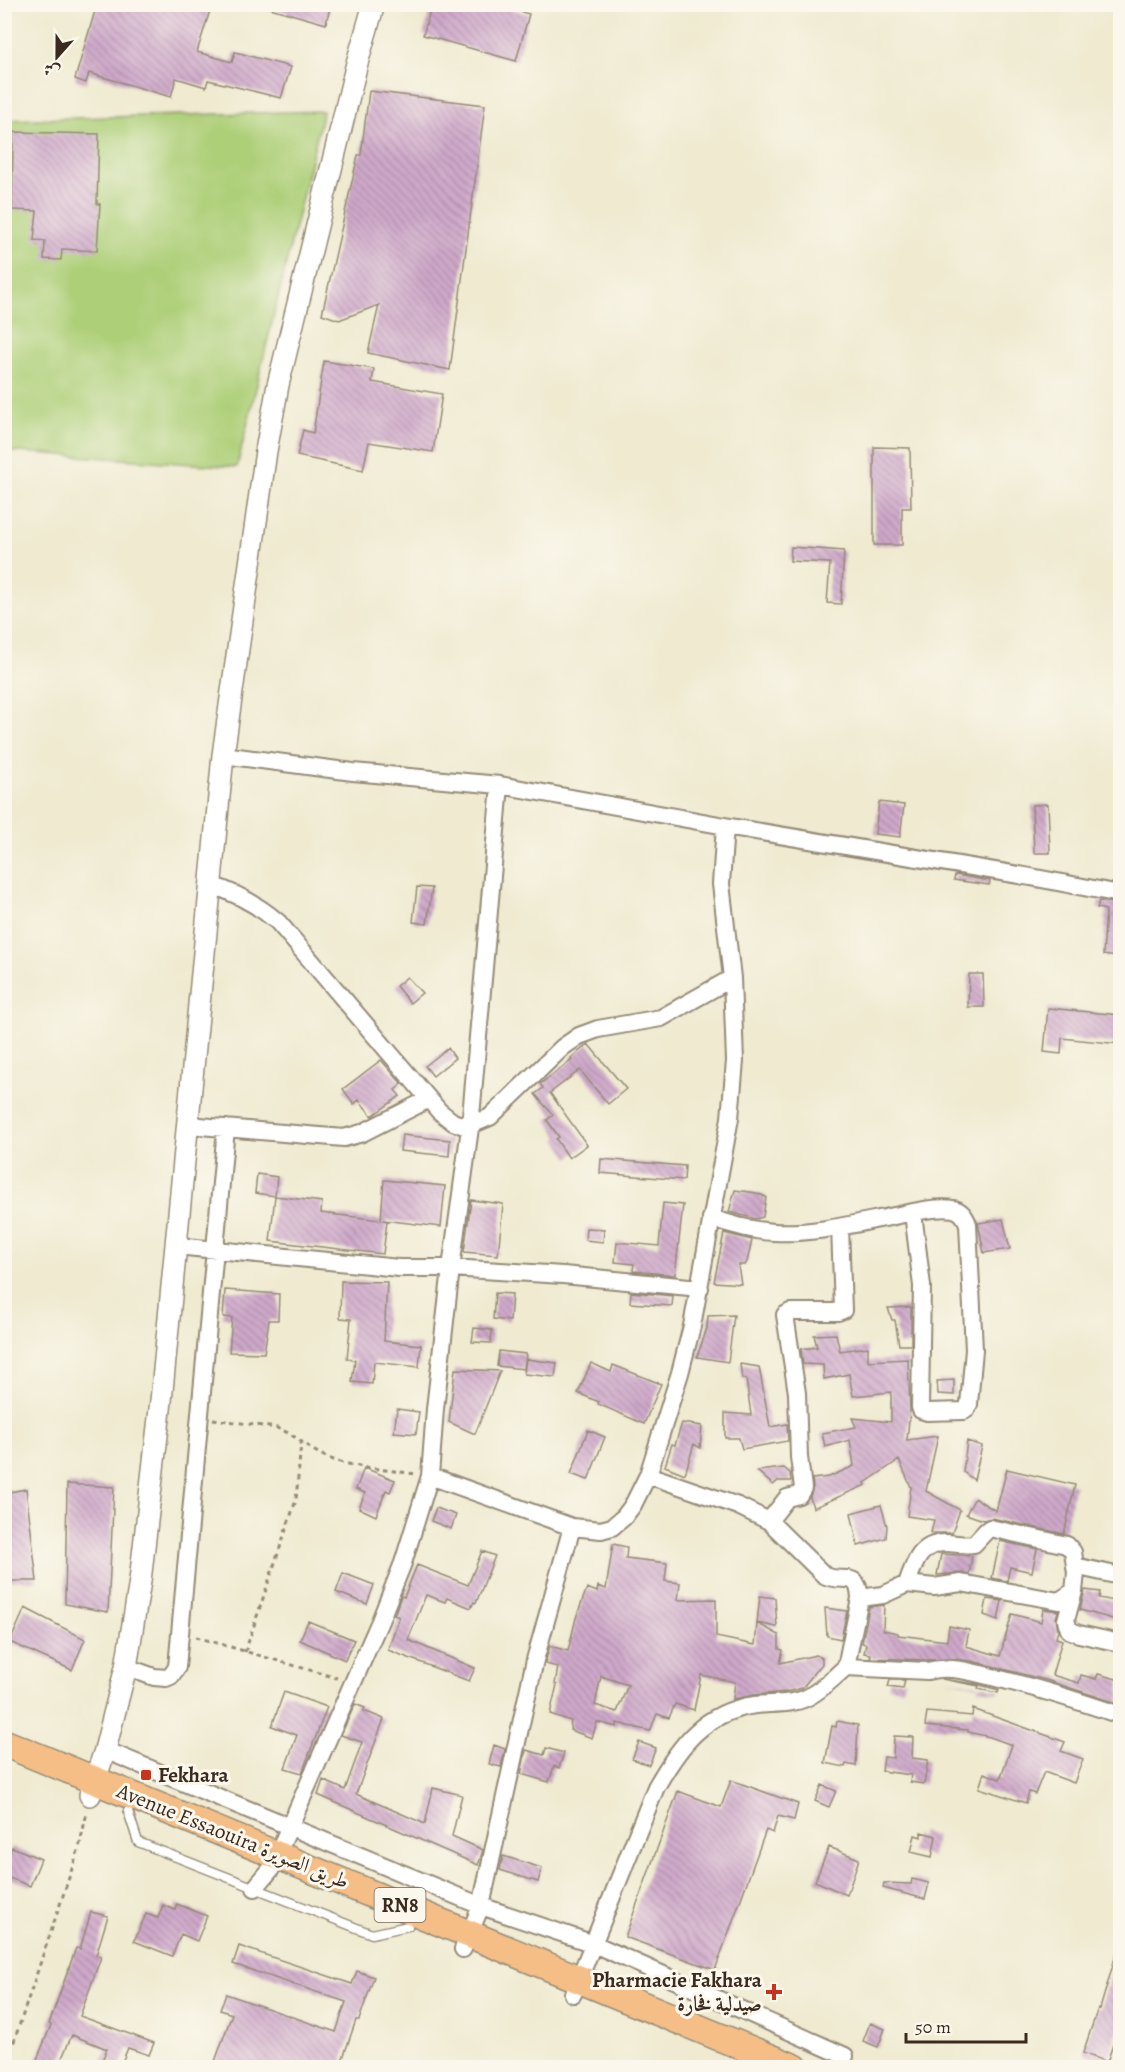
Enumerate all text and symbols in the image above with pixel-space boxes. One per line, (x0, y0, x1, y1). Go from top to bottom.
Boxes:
north arrow (27, 27, 87, 87)
text: ش (41, 57, 63, 83)
place label: Fekhara (158, 1761, 230, 1789)
marker: Fekhara (139, 1768, 153, 1782)
street label: Avenue Essaouira طريق الصويرة (112, 1776, 353, 1895)
road number: RN8 (374, 1888, 426, 1922)
place label: Pharmacie Fakhara صيدلية فخارة (592, 1966, 763, 2018)
marker: Pharmacie Fakhara صيدلية فخارة (767, 1985, 781, 1999)
scale bar (906, 2006, 1026, 2044)
text: 50 m (915, 2015, 951, 2039)

